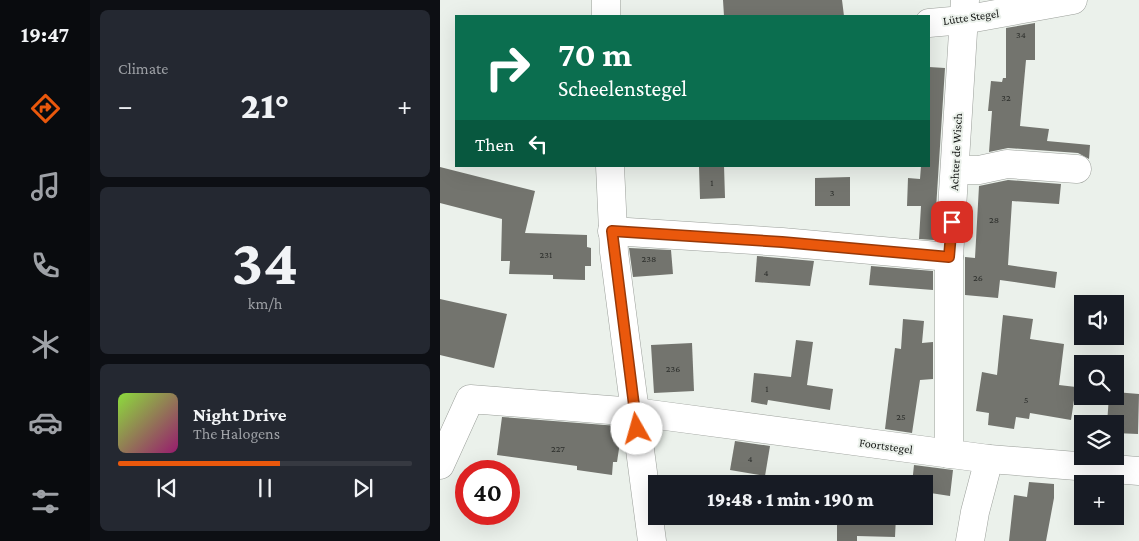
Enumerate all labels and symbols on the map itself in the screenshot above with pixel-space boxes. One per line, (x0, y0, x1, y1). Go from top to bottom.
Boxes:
street label: Lütte Stegel (942, 6, 1000, 28)
house number: 34 (1016, 29, 1026, 40)
house number: 32 (1001, 92, 1011, 103)
street label: Achter de Wisch (947, 112, 965, 191)
house number: 1 (710, 177, 714, 188)
house number: 3 (830, 187, 835, 198)
pin (931, 201, 973, 243)
house number: 28 (989, 214, 999, 225)
house number: 231 (540, 249, 552, 260)
house number: 238 (642, 253, 656, 264)
house number: 4 (763, 267, 769, 278)
house number: 26 (973, 272, 983, 283)
house number: 236 (666, 363, 680, 374)
house number: 1 (765, 383, 769, 394)
house number: 5 (1024, 394, 1029, 405)
position arrow (610, 402, 662, 454)
house number: 25 (896, 411, 906, 422)
street label: Foortstegel (858, 435, 914, 457)
house number: 227 (551, 443, 565, 454)
house number: 4 (747, 453, 753, 464)
speed limit sign: 40 (455, 460, 520, 525)

